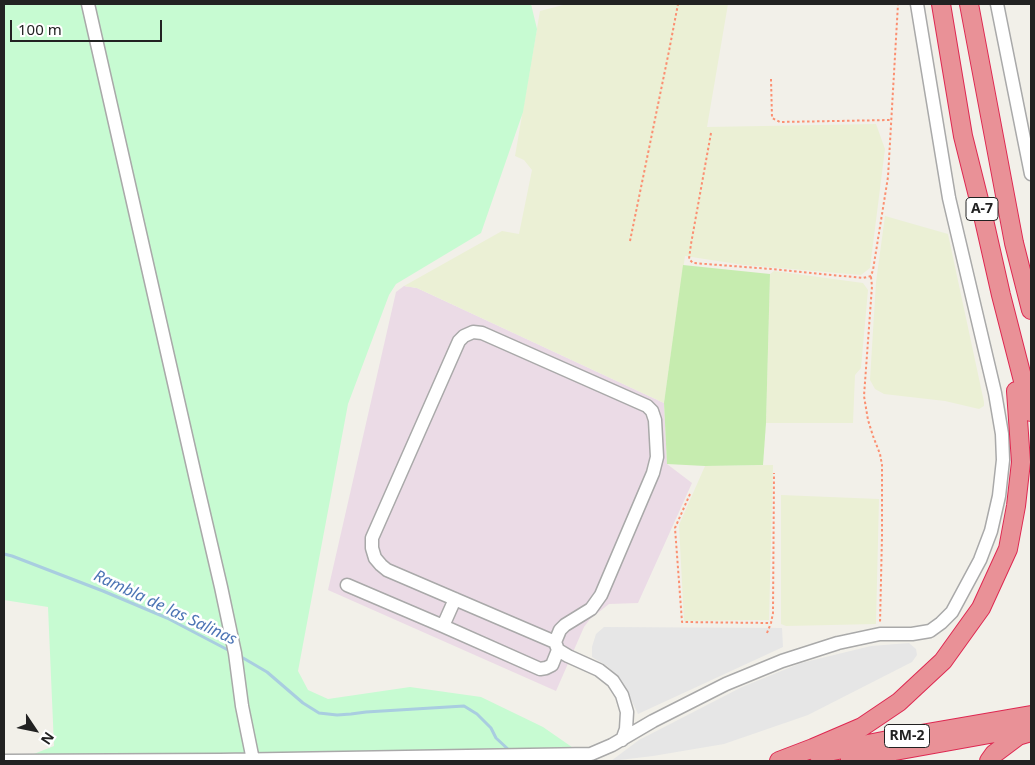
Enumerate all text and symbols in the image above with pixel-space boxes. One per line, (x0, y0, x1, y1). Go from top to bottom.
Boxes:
scale bar (12, 10, 165, 42)
text: 100 m (18, 19, 62, 39)
road number: A-7 (966, 198, 998, 220)
water label: Rambla de las Salinas (91, 566, 239, 650)
north arrow (10, 705, 60, 755)
road number: RM-2 (884, 724, 930, 748)
text: N (37, 729, 59, 749)

